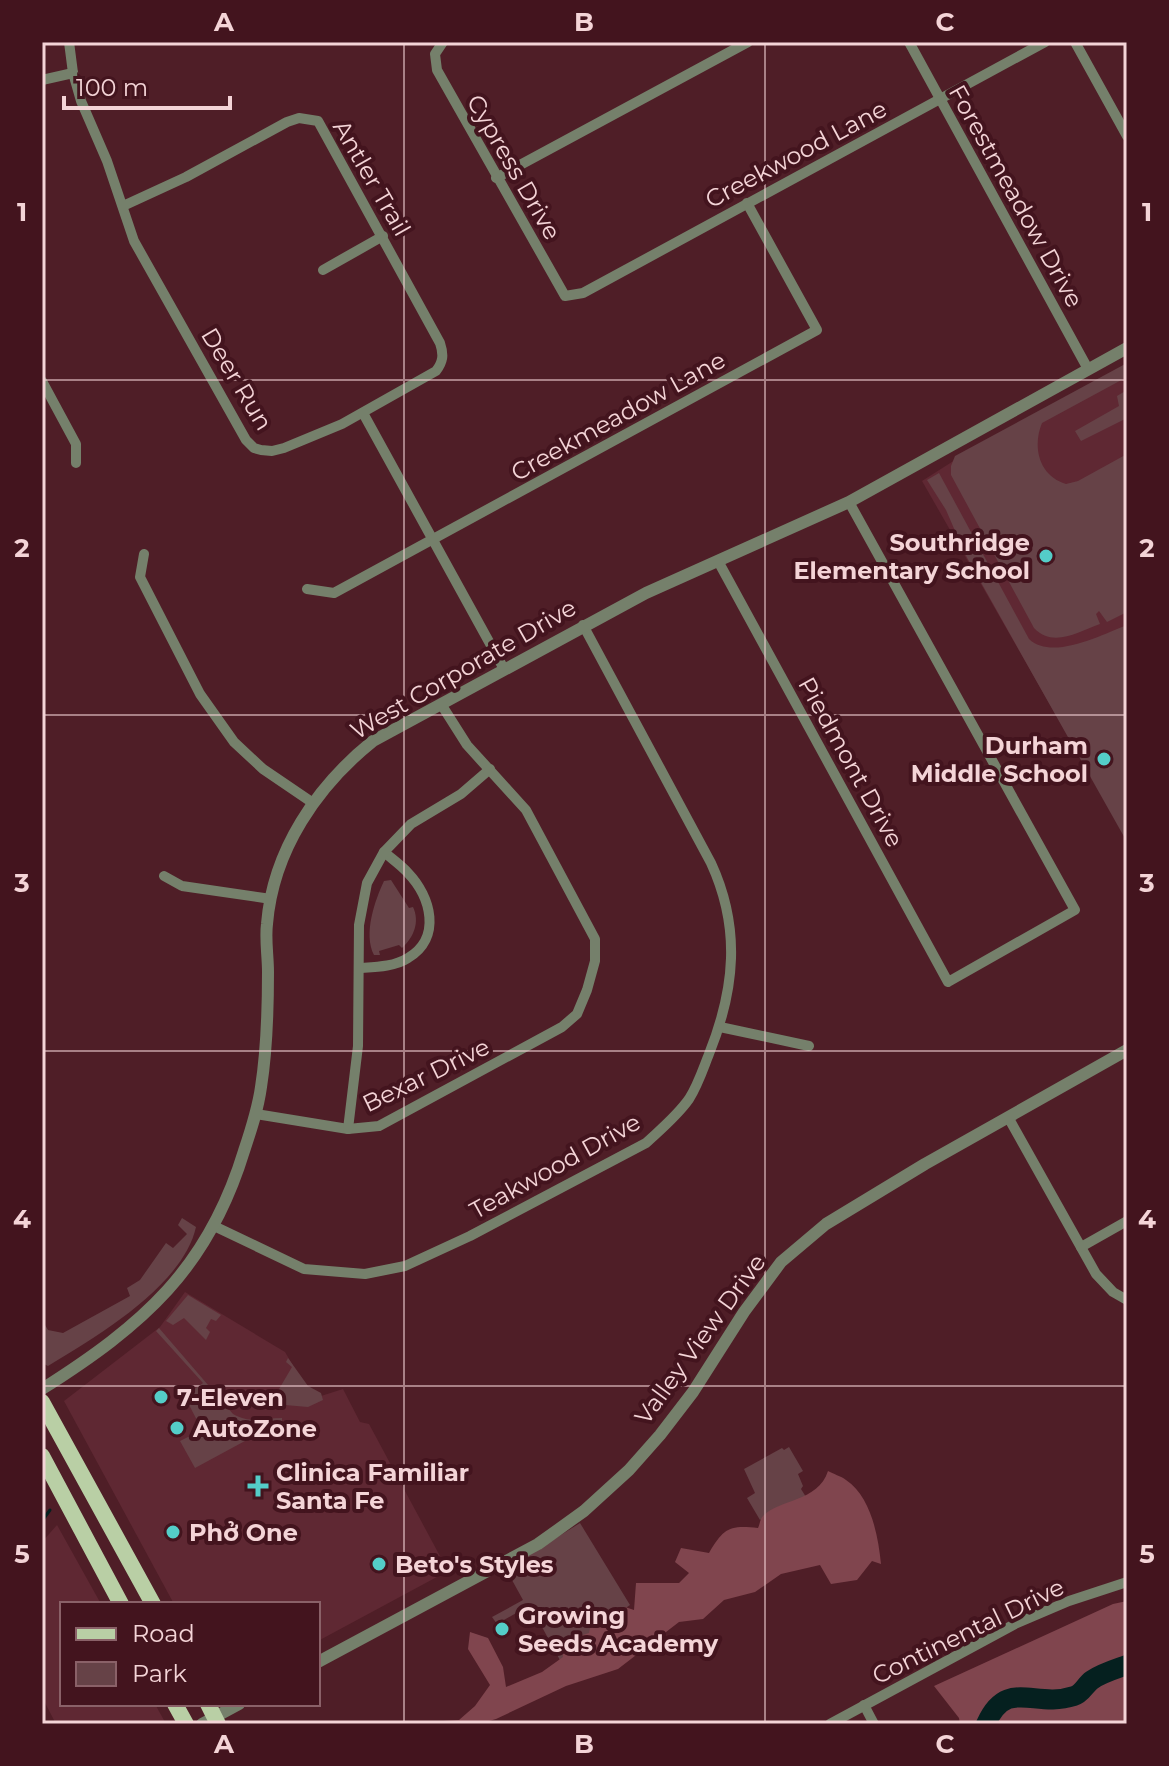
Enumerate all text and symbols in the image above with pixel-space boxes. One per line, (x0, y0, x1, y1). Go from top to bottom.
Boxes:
text: A (213, 6, 235, 38)
text: B (574, 6, 594, 38)
text: C (936, 6, 955, 38)
scale bar (64, 60, 230, 110)
text: 100 m (76, 73, 148, 102)
street label: Forestmeadow Drive (943, 80, 1089, 312)
street label: Cypress Drive (461, 89, 567, 245)
street label: Creekwood Lane (700, 94, 892, 214)
street label: Antler Trail (327, 115, 417, 241)
text: 1 (17, 196, 27, 228)
text: 1 (1142, 196, 1152, 228)
street label: Deer Run (195, 322, 279, 436)
street label: Creekmeadow Lane (506, 345, 730, 487)
place label: Southridge Elementary School (793, 528, 1030, 585)
text: 2 (14, 532, 30, 564)
text: 2 (1139, 532, 1155, 564)
marker: Southridge Elementary School (1037, 547, 1055, 565)
street label: West Corporate Drive (345, 593, 581, 745)
street label: Piedmont Drive (792, 672, 910, 852)
place label: Durham Middle School (911, 731, 1088, 788)
marker: Durham Middle School (1095, 750, 1113, 768)
text: 3 (13, 867, 30, 899)
text: 3 (1138, 867, 1155, 899)
street label: Bexar Drive (358, 1032, 494, 1118)
street label: Teakwood Drive (465, 1107, 645, 1225)
text: 4 (13, 1203, 31, 1235)
text: 4 (1138, 1203, 1156, 1235)
street label: Valley View Drive (628, 1248, 772, 1430)
place label: 7-Eleven (177, 1383, 284, 1412)
marker: 7-Eleven (152, 1388, 170, 1406)
place label: AutoZone (192, 1414, 317, 1443)
marker: AutoZone (168, 1419, 186, 1437)
place label: Clinica Familiar Santa Fe (276, 1458, 469, 1515)
marker: Clinica Familiar Santa Fe (247, 1475, 269, 1497)
place label: Phở One (189, 1518, 298, 1547)
marker: Phở One (164, 1523, 182, 1541)
text: 5 (14, 1538, 30, 1570)
text: 5 (1139, 1538, 1155, 1570)
place label: Beto's Styles (395, 1550, 554, 1579)
marker: Beto's Styles (370, 1555, 388, 1573)
street label: Continental Drive (867, 1572, 1069, 1690)
place label: Growing Seeds Academy (518, 1601, 719, 1658)
legend (60, 1602, 320, 1706)
text: Road (132, 1619, 195, 1648)
marker: Growing Seeds Academy (493, 1620, 511, 1638)
text: Park (132, 1659, 187, 1688)
text: A (213, 1728, 235, 1760)
text: B (574, 1728, 594, 1760)
text: C (936, 1728, 955, 1760)

